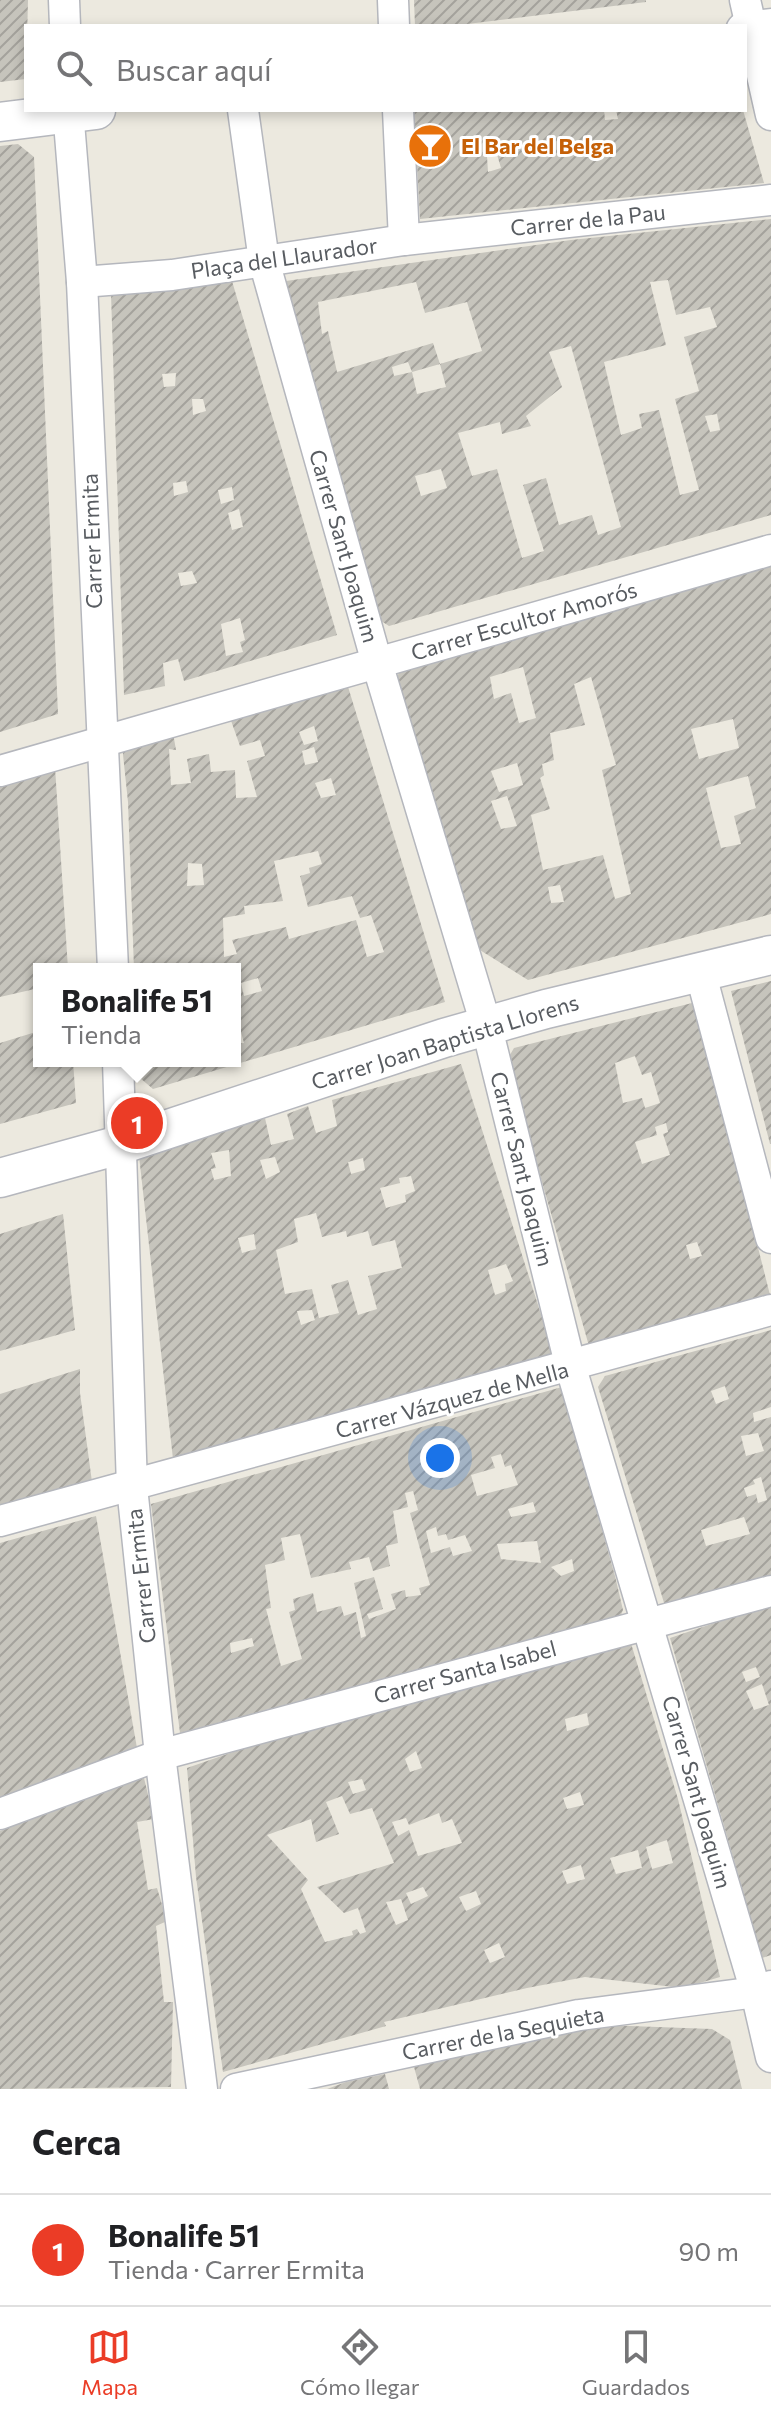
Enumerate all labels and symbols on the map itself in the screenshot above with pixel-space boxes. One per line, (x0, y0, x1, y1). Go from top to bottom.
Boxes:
bar icon: El Bar del Belga (406, 122, 454, 170)
place label: El Bar del Belga (461, 132, 614, 159)
street label: Carrer de la Pau (509, 198, 667, 241)
street label: Plaça del Llaurador (189, 231, 379, 284)
street label: Carrer Sant Joaquim (304, 446, 385, 646)
street label: Carrer Ermita (76, 473, 107, 609)
street label: Carrer Escultor Amorós (408, 575, 640, 666)
street label: Carrer Joan Baptista Llorens (308, 988, 582, 1095)
street label: Carrer Sant Joaquim (485, 1069, 560, 1269)
pin: 1 (111, 1093, 163, 1153)
street label: Carrer Vázquez de Mella (332, 1355, 571, 1444)
your location (420, 1438, 460, 1478)
street label: Carrer Ermita (120, 1507, 161, 1645)
street label: Carrer Santa Isabel (371, 1634, 559, 1709)
street label: Carrer Sant Joaquim (657, 1692, 738, 1892)
street label: Carrer de la Sequieta (399, 2000, 606, 2065)

